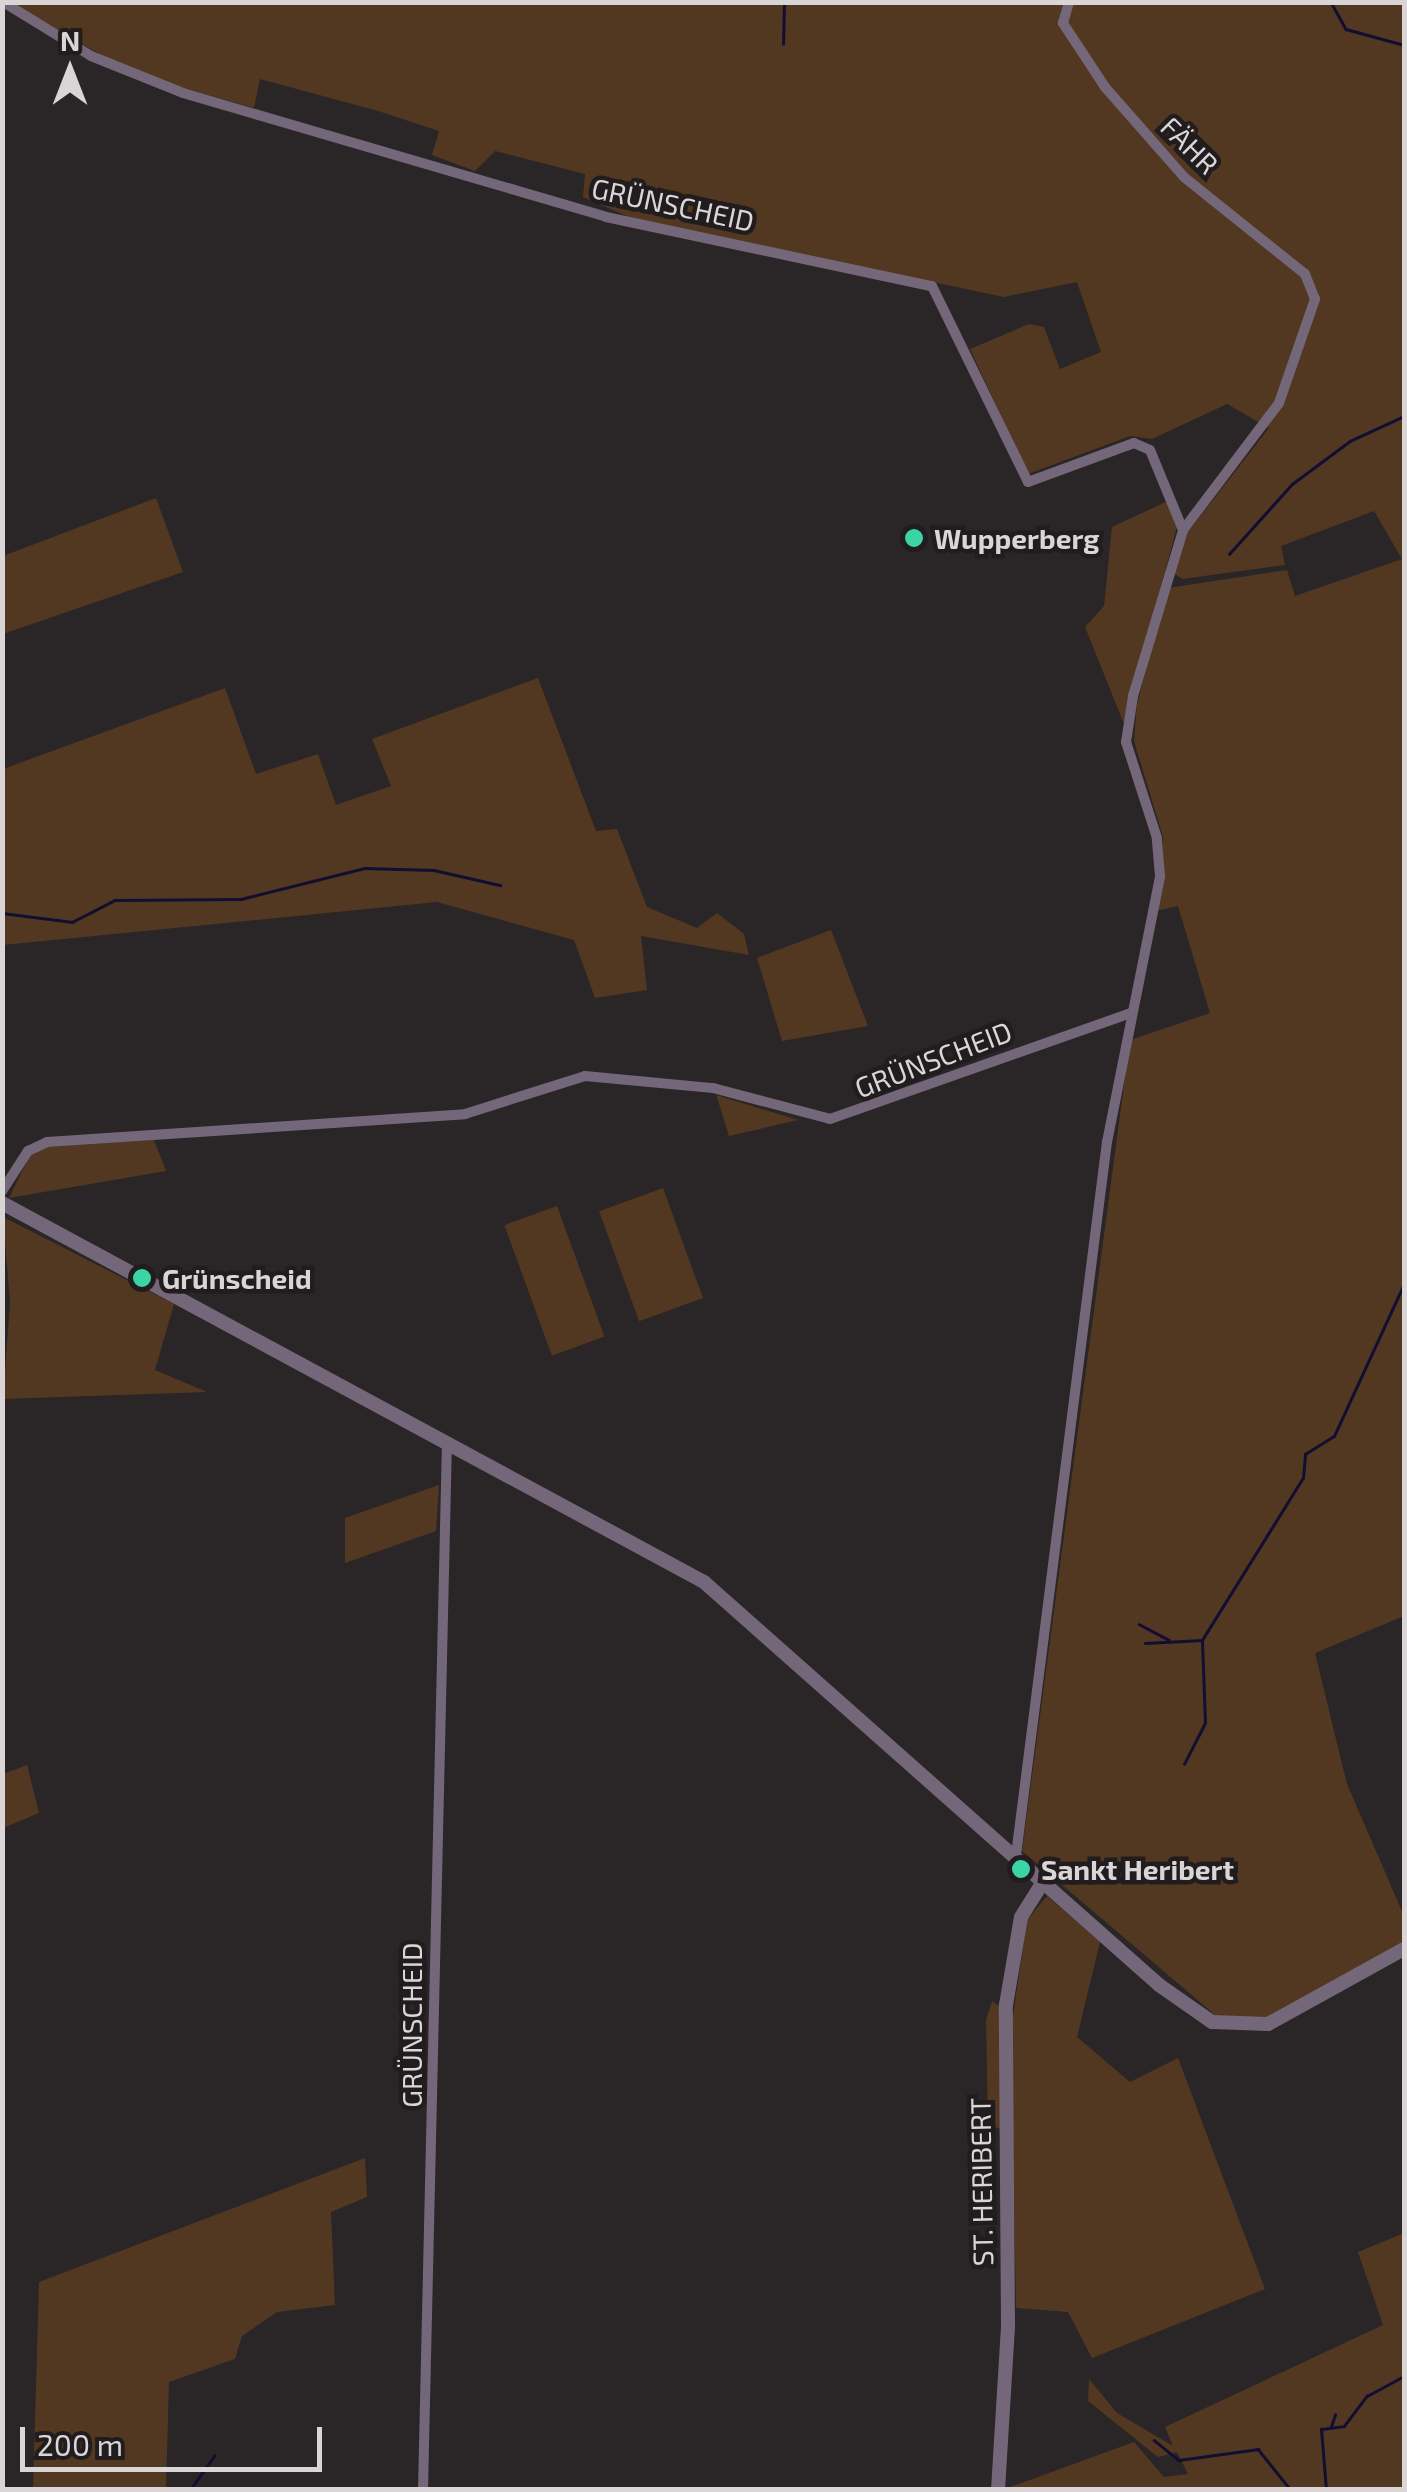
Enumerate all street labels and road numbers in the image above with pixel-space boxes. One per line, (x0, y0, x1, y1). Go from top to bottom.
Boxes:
street label: FÄHR (1154, 109, 1226, 181)
street label: GRÜNSCHEID (589, 170, 757, 238)
street label: GRÜNSCHEID (850, 1014, 1016, 1104)
street label: GRÜNSCHEID (394, 1942, 428, 2108)
street label: ST. HERIBERT (963, 2098, 999, 2266)

